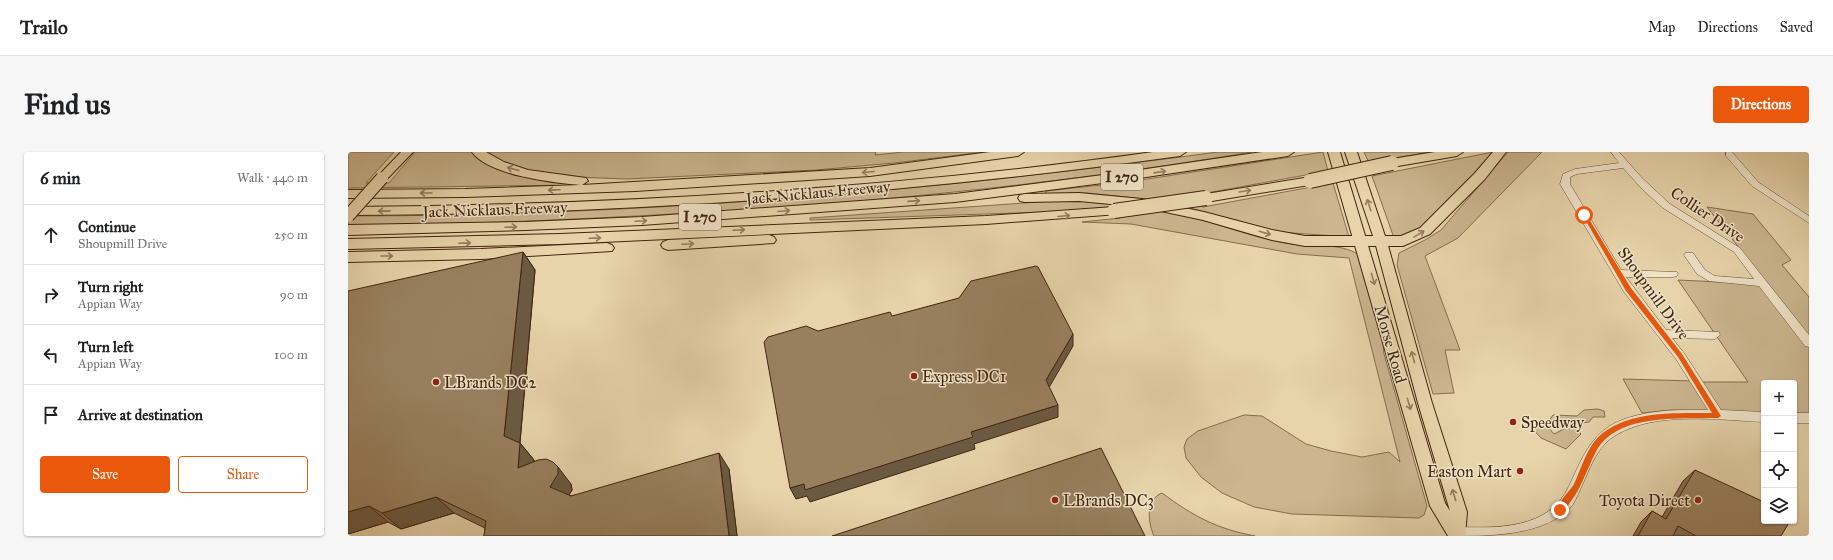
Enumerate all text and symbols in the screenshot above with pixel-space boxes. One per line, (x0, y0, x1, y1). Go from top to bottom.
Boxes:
text: Trailo (20, 16, 68, 39)
text: Map (1648, 19, 1675, 36)
text: Directions (1697, 19, 1758, 36)
text: Saved (1780, 19, 1813, 36)
button: Directions (1713, 86, 1809, 123)
text: Find us (24, 87, 110, 122)
road number: I 270 (1101, 164, 1143, 190)
one-way arrow (507, 165, 520, 172)
text: 6 min (40, 168, 81, 189)
one-way arrow (1153, 168, 1166, 176)
one-way arrow (862, 169, 875, 176)
text: Walk · 440 m (237, 170, 308, 186)
street label: Jack Nicklaus Freeway (743, 177, 892, 209)
street label: Collier Drive (1667, 183, 1749, 246)
one-way arrow (548, 186, 561, 194)
one-way arrow (1238, 187, 1251, 195)
one-way arrow (420, 189, 433, 197)
street label: Jack Nicklaus Freeway (420, 197, 568, 223)
one-way arrow (907, 197, 920, 204)
one-way arrow (1365, 199, 1372, 212)
road number: I 270 (679, 204, 721, 230)
route start (1575, 206, 1593, 224)
one-way arrow (378, 207, 391, 215)
one-way arrow (777, 208, 790, 215)
one-way arrow (1057, 212, 1070, 219)
one-way arrow (634, 217, 647, 225)
text: Continue (78, 218, 136, 236)
one-way arrow (504, 223, 517, 230)
icon: ahead (40, 224, 62, 246)
text: 250 m (274, 227, 308, 243)
one-way arrow (732, 227, 745, 234)
one-way arrow (1259, 230, 1272, 237)
one-way arrow (1413, 230, 1425, 238)
one-way arrow (588, 234, 601, 241)
text: Shoupmill Drive (78, 236, 167, 252)
one-way arrow (458, 239, 471, 247)
one-way arrow (681, 241, 694, 248)
street label: Shoupmill Drive (1614, 243, 1694, 343)
one-way arrow (380, 252, 393, 260)
one-way arrow (1369, 273, 1377, 286)
text: Turn right (78, 278, 143, 296)
icon: right (40, 284, 62, 306)
text: 90 m (280, 287, 308, 303)
text: Appian Way (78, 296, 142, 312)
street label: Morse Road (1370, 303, 1411, 385)
text: Turn left (78, 338, 134, 356)
icon: left (40, 344, 62, 366)
text: 100 m (274, 347, 308, 363)
one-way arrow (1408, 351, 1416, 364)
text: Appian Way (78, 356, 142, 372)
place label: Express DC1 (922, 367, 1006, 386)
marker: Express DC1 (909, 371, 919, 381)
place label: LBrands DC2 (444, 373, 537, 392)
marker: LBrands DC2 (431, 377, 441, 387)
map controls (1761, 380, 1797, 524)
button: + (1761, 380, 1797, 416)
one-way arrow (1405, 398, 1413, 411)
icon: arrive (40, 404, 62, 426)
text: Arrive at destination (78, 406, 203, 424)
place label: Speedway (1521, 413, 1584, 432)
button: − (1761, 416, 1797, 452)
marker: Speedway (1508, 417, 1518, 427)
button: locate (1761, 452, 1797, 488)
button: Save (40, 456, 170, 493)
button: Share (178, 456, 308, 493)
place label: Easton Mart (1427, 462, 1512, 481)
marker: Easton Mart (1515, 466, 1525, 476)
button: layers (1761, 488, 1797, 524)
one-way arrow (1450, 489, 1457, 502)
place label: LBrands DC3 (1063, 491, 1154, 510)
place label: Toyota Direct (1599, 491, 1690, 510)
marker: LBrands DC3 (1050, 495, 1060, 505)
marker: Toyota Direct (1693, 495, 1703, 505)
route end (1551, 501, 1569, 519)

